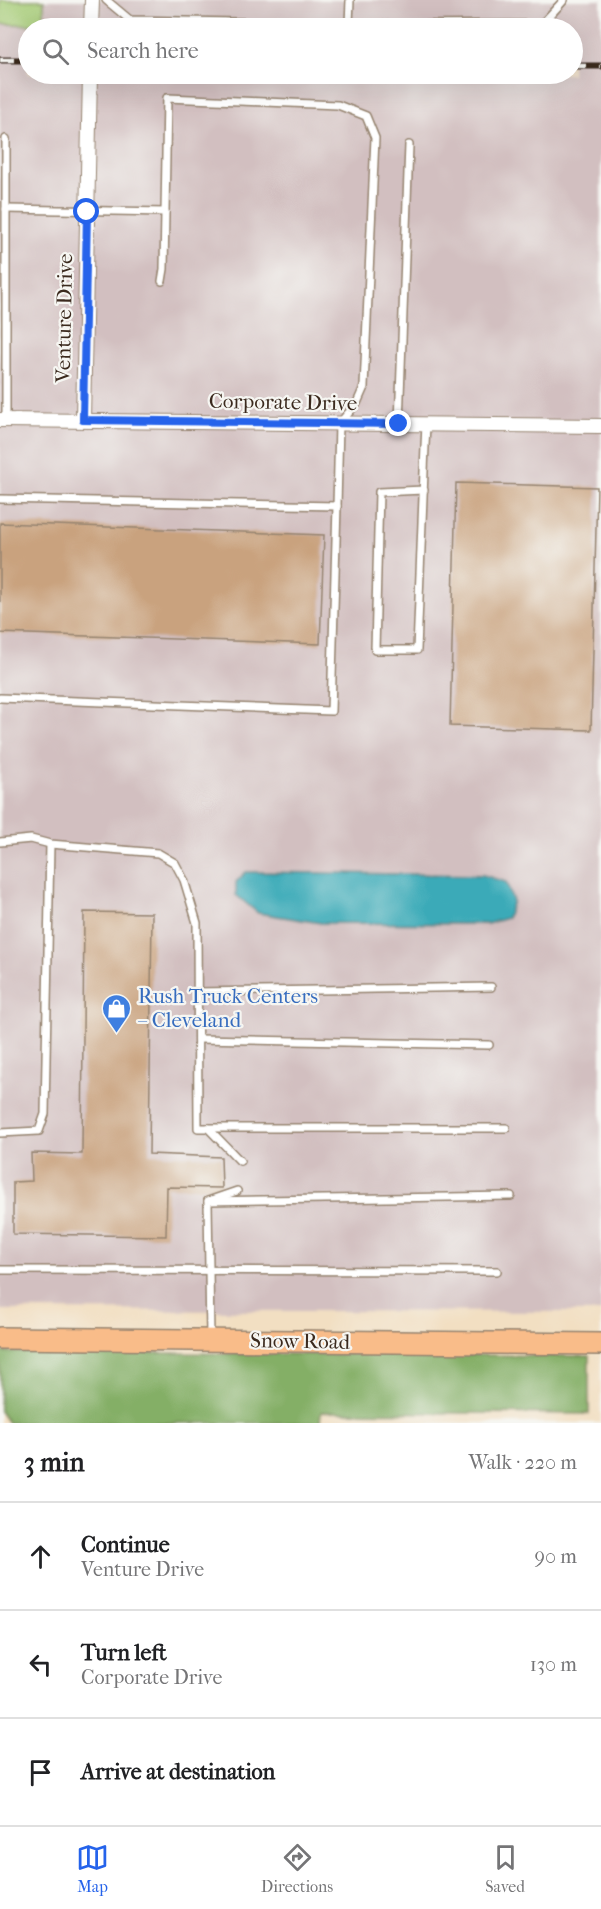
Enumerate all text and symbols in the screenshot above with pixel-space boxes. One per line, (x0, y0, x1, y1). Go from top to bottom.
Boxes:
search box (18, 18, 583, 84)
icon: search (39, 35, 72, 68)
text: Search here (87, 38, 199, 64)
route start (73, 198, 99, 224)
street label: Venture Drive (51, 253, 77, 384)
street label: Corporate Drive (209, 389, 357, 415)
route end (385, 410, 411, 436)
place label: Rush Truck Centers – Cleveland (138, 984, 318, 1032)
shop icon: Rush Truck Centers – Cleveland (101, 992, 133, 1034)
street label: Snow Road (250, 1328, 351, 1354)
text: 3 min (24, 1447, 85, 1478)
text: Walk · 220 m (469, 1451, 577, 1474)
text: Continue (81, 1532, 170, 1558)
icon: ahead (24, 1540, 57, 1573)
text: 90 m (535, 1545, 577, 1568)
text: Venture Drive (81, 1558, 204, 1581)
text: Turn left (81, 1640, 167, 1666)
icon: left (24, 1648, 57, 1681)
text: 130 m (530, 1653, 577, 1676)
text: Corporate Drive (81, 1666, 222, 1689)
icon: arrive (24, 1756, 57, 1789)
text: Arrive at destination (81, 1759, 275, 1785)
tab: Map (76, 1841, 109, 1896)
tab: Directions (261, 1841, 333, 1896)
tab: Saved (485, 1841, 525, 1896)

